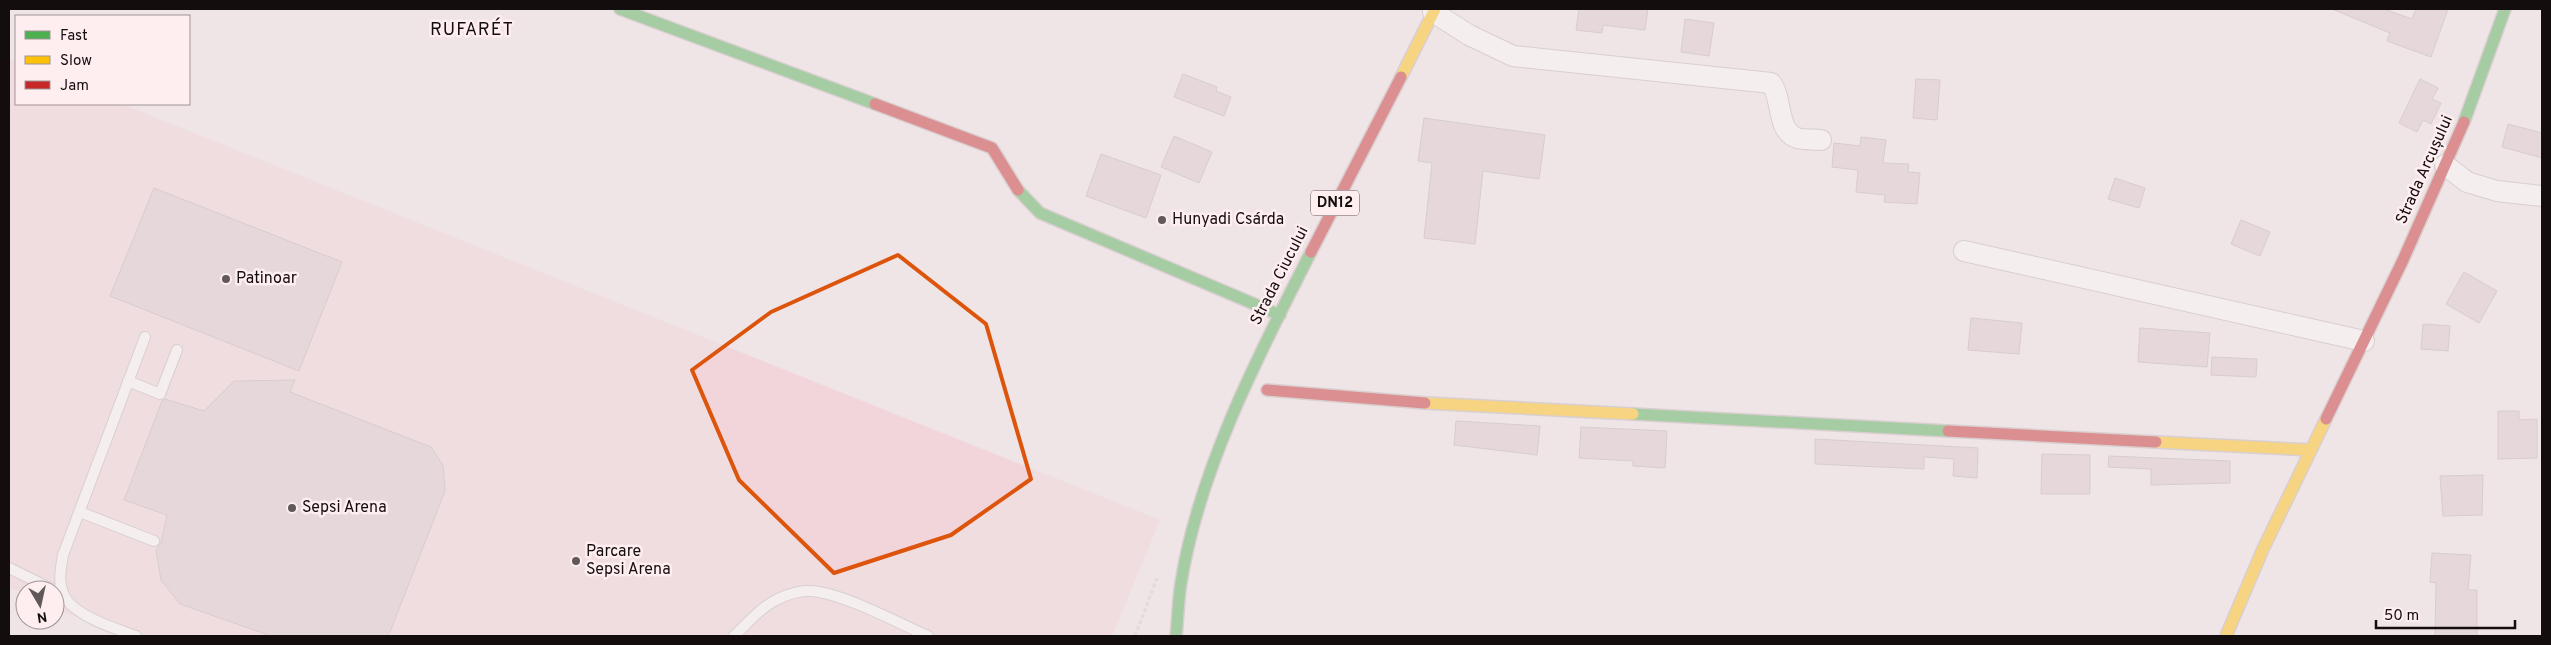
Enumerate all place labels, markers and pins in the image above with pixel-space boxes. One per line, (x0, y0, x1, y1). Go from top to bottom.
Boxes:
place label: Hunyadi Csárda (1172, 210, 1284, 230)
marker: Hunyadi Csárda (1156, 214, 1168, 226)
place label: Patinoar (236, 269, 297, 289)
marker: Patinoar (220, 273, 232, 285)
place label: Sepsi Arena (302, 498, 387, 518)
marker: Sepsi Arena (286, 502, 298, 514)
place label: Parcare Sepsi Arena (586, 542, 671, 580)
marker: Parcare Sepsi Arena (570, 555, 582, 567)

